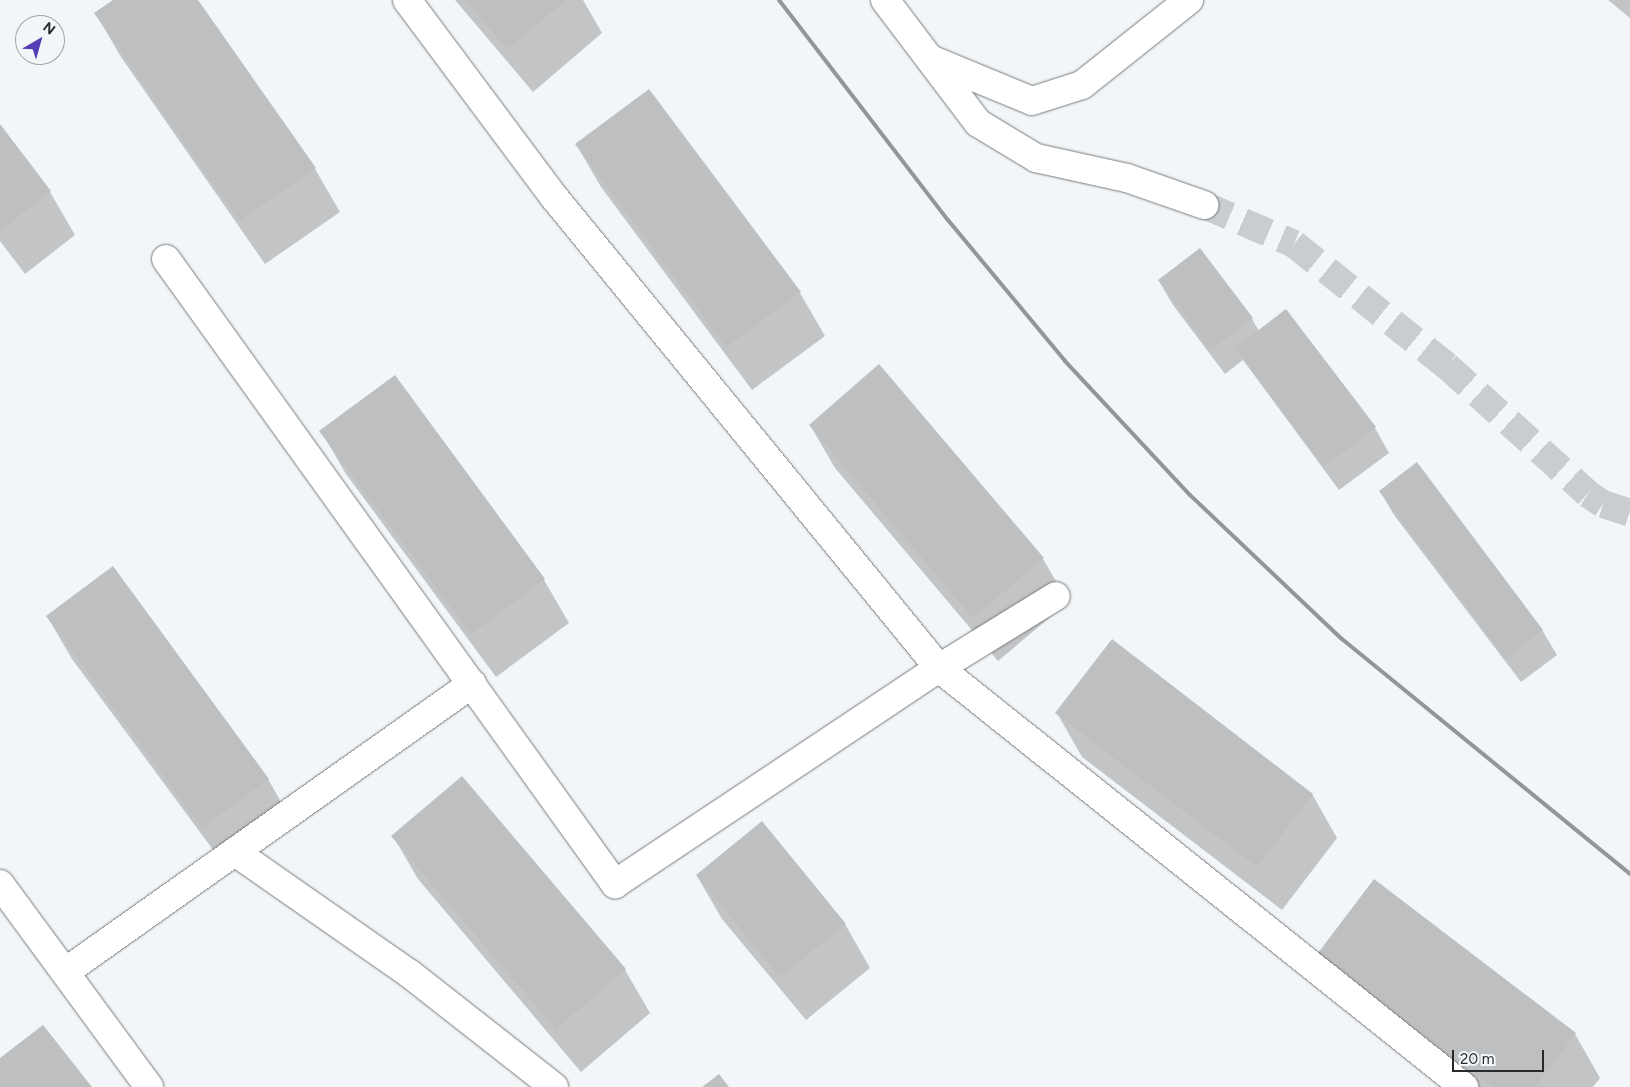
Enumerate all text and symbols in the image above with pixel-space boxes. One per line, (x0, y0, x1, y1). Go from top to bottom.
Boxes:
north arrow (15, 15, 65, 65)
text: N (39, 19, 58, 39)
scale bar (1455, 1040, 1548, 1072)
text: 20 m (1460, 1050, 1494, 1068)

